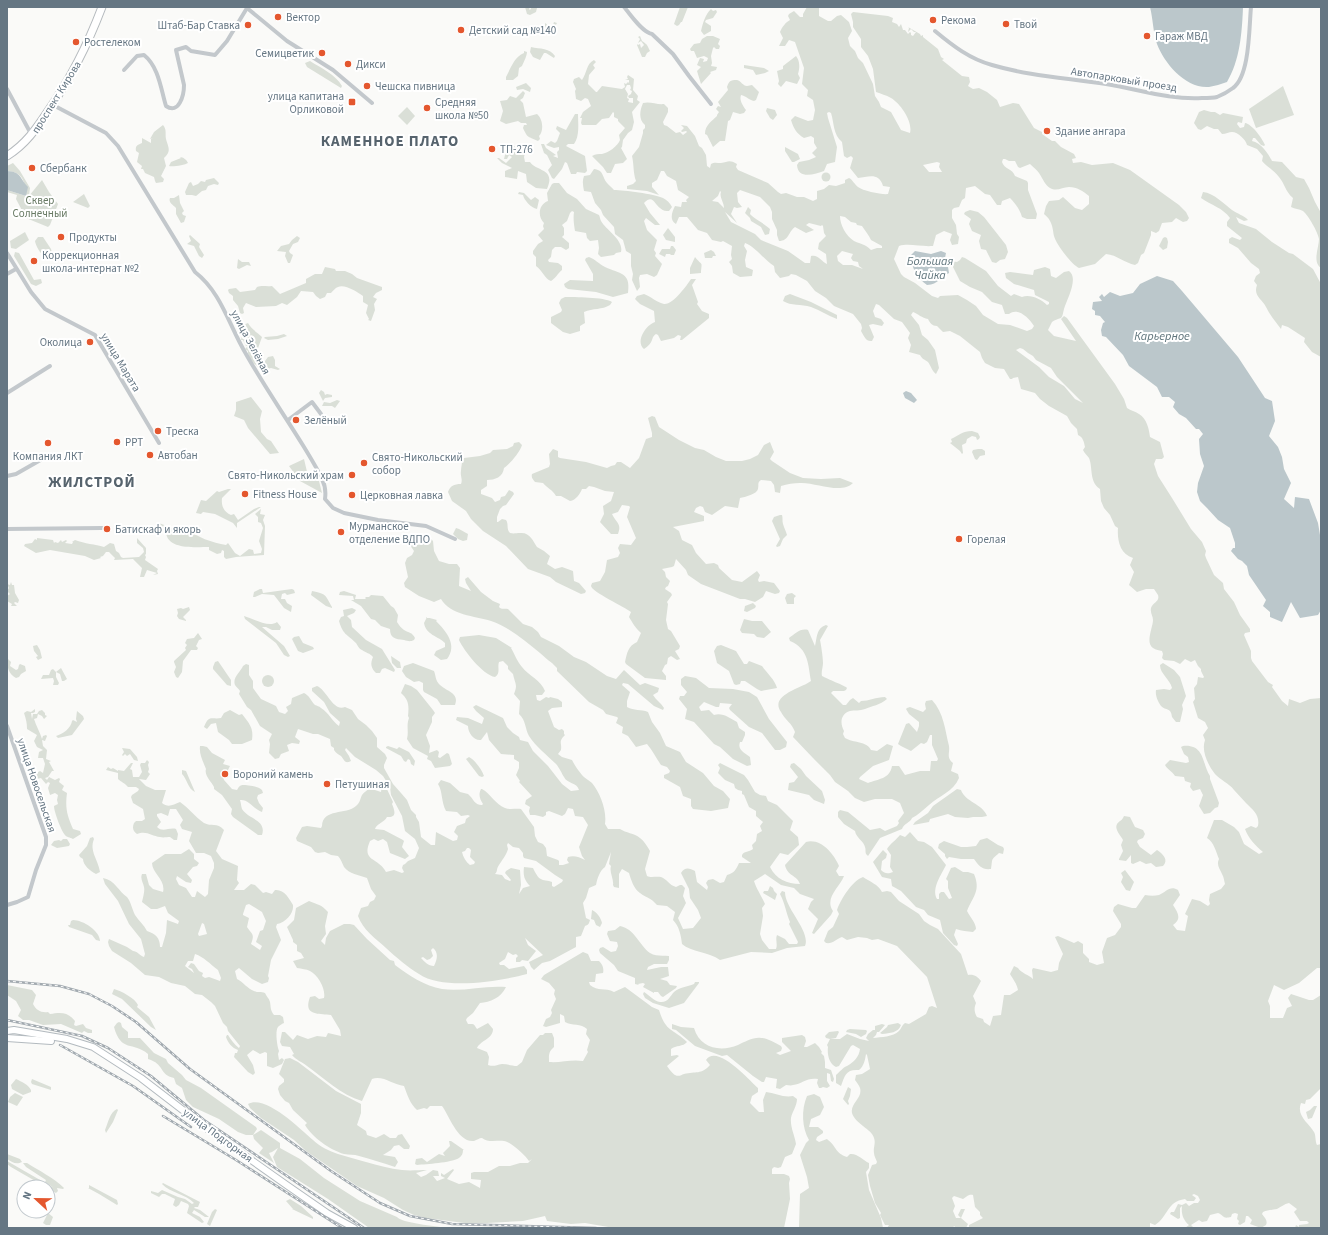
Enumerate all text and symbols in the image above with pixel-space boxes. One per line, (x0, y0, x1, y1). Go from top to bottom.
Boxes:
place label: Вектор (286, 10, 320, 25)
marker: Вектор (273, 12, 283, 22)
place label: Рекома (941, 13, 976, 28)
marker: Рекома (928, 15, 938, 25)
place label: Твой (1014, 17, 1037, 32)
place label: Штаб-Бар Ставка (158, 18, 240, 33)
marker: Твой (1001, 19, 1011, 29)
marker: Штаб-Бар Ставка (243, 20, 253, 30)
place label: Детский сад №140 (469, 23, 556, 38)
marker: Детский сад №140 (456, 25, 466, 35)
place label: Гараж МВД (1155, 29, 1208, 44)
marker: Гараж МВД (1142, 31, 1152, 41)
place label: Ростелеком (84, 35, 141, 50)
marker: Ростелеком (71, 37, 81, 47)
place label: Семицветик (255, 46, 315, 61)
marker: Семицветик (317, 48, 327, 58)
place label: Дикси (356, 57, 386, 72)
street label: проспект Кирова (28, 58, 85, 136)
marker: Дикси (343, 59, 353, 69)
street label: Автопарковый проезд (1070, 64, 1178, 95)
place label: Чешска пивница (375, 79, 455, 94)
marker: Чешска пивница (362, 81, 372, 91)
place label: улица капитана Орликовой (268, 89, 344, 117)
place label: Средняя школа №50 (435, 95, 489, 123)
marker: улица капитана Орликовой (347, 97, 357, 107)
marker: Средняя школа №50 (422, 103, 432, 113)
place label: Здание ангара (1055, 124, 1125, 139)
marker: Здание ангара (1042, 126, 1052, 136)
district label: КАМЕННОЕ ПЛАТО (321, 131, 459, 152)
place label: ТП-276 (500, 142, 533, 157)
marker: ТП-276 (487, 144, 497, 154)
place label: Сбербанк (40, 161, 87, 176)
marker: Сбербанк (27, 163, 37, 173)
park label: Сквер Солнечный (12, 193, 68, 221)
place label: Продукты (69, 230, 117, 245)
marker: Продукты (56, 232, 66, 242)
place label: Коррекционная школа-интернат №2 (42, 248, 139, 276)
water label: Большая Чайка (907, 253, 953, 284)
marker: Коррекционная школа-интернат №2 (29, 256, 39, 266)
street label: улица Зелёная (227, 307, 274, 377)
water label: Карьерное (1134, 328, 1190, 345)
street label: улица Марата (97, 330, 144, 395)
place label: Околица (40, 335, 82, 350)
marker: Околица (85, 337, 95, 347)
place label: Зелёный (304, 413, 347, 428)
marker: Зелёный (291, 415, 301, 425)
place label: Треска (166, 424, 199, 439)
marker: Треска (153, 426, 163, 436)
place label: РРТ (125, 435, 143, 450)
marker: РРТ (112, 437, 122, 447)
marker: Компания ЛКТ (43, 438, 53, 448)
place label: Автобан (158, 448, 198, 463)
place label: Компания ЛКТ (13, 449, 83, 464)
marker: Автобан (145, 450, 155, 460)
place label: Свято-Никольский собор (372, 450, 463, 478)
marker: Свято-Никольский собор (359, 458, 369, 468)
place label: Свято-Никольский храм (228, 468, 344, 483)
marker: Свято-Никольский храм (347, 470, 357, 480)
district label: ЖИЛСТРОЙ (48, 472, 136, 493)
place label: Fitness House (253, 487, 317, 502)
place label: Церковная лавка (360, 488, 443, 503)
marker: Fitness House (240, 489, 250, 499)
marker: Церковная лавка (347, 490, 357, 500)
place label: Мурманское отделение ВДПО (349, 519, 430, 547)
place label: Батискаф и якорь (115, 522, 201, 537)
marker: Батискаф и якорь (102, 524, 112, 534)
marker: Мурманское отделение ВДПО (336, 527, 346, 537)
place label: Горелая (967, 532, 1006, 547)
marker: Горелая (954, 534, 964, 544)
street label: улица Новосельская (13, 736, 60, 834)
place label: Вороний камень (233, 767, 313, 782)
marker: Вороний камень (220, 769, 230, 779)
place label: Петушиная (335, 777, 389, 792)
marker: Петушиная (322, 779, 332, 789)
street label: улица Подгорная (180, 1105, 256, 1166)
north arrow (16, 1179, 56, 1219)
text: N (19, 1189, 36, 1202)

